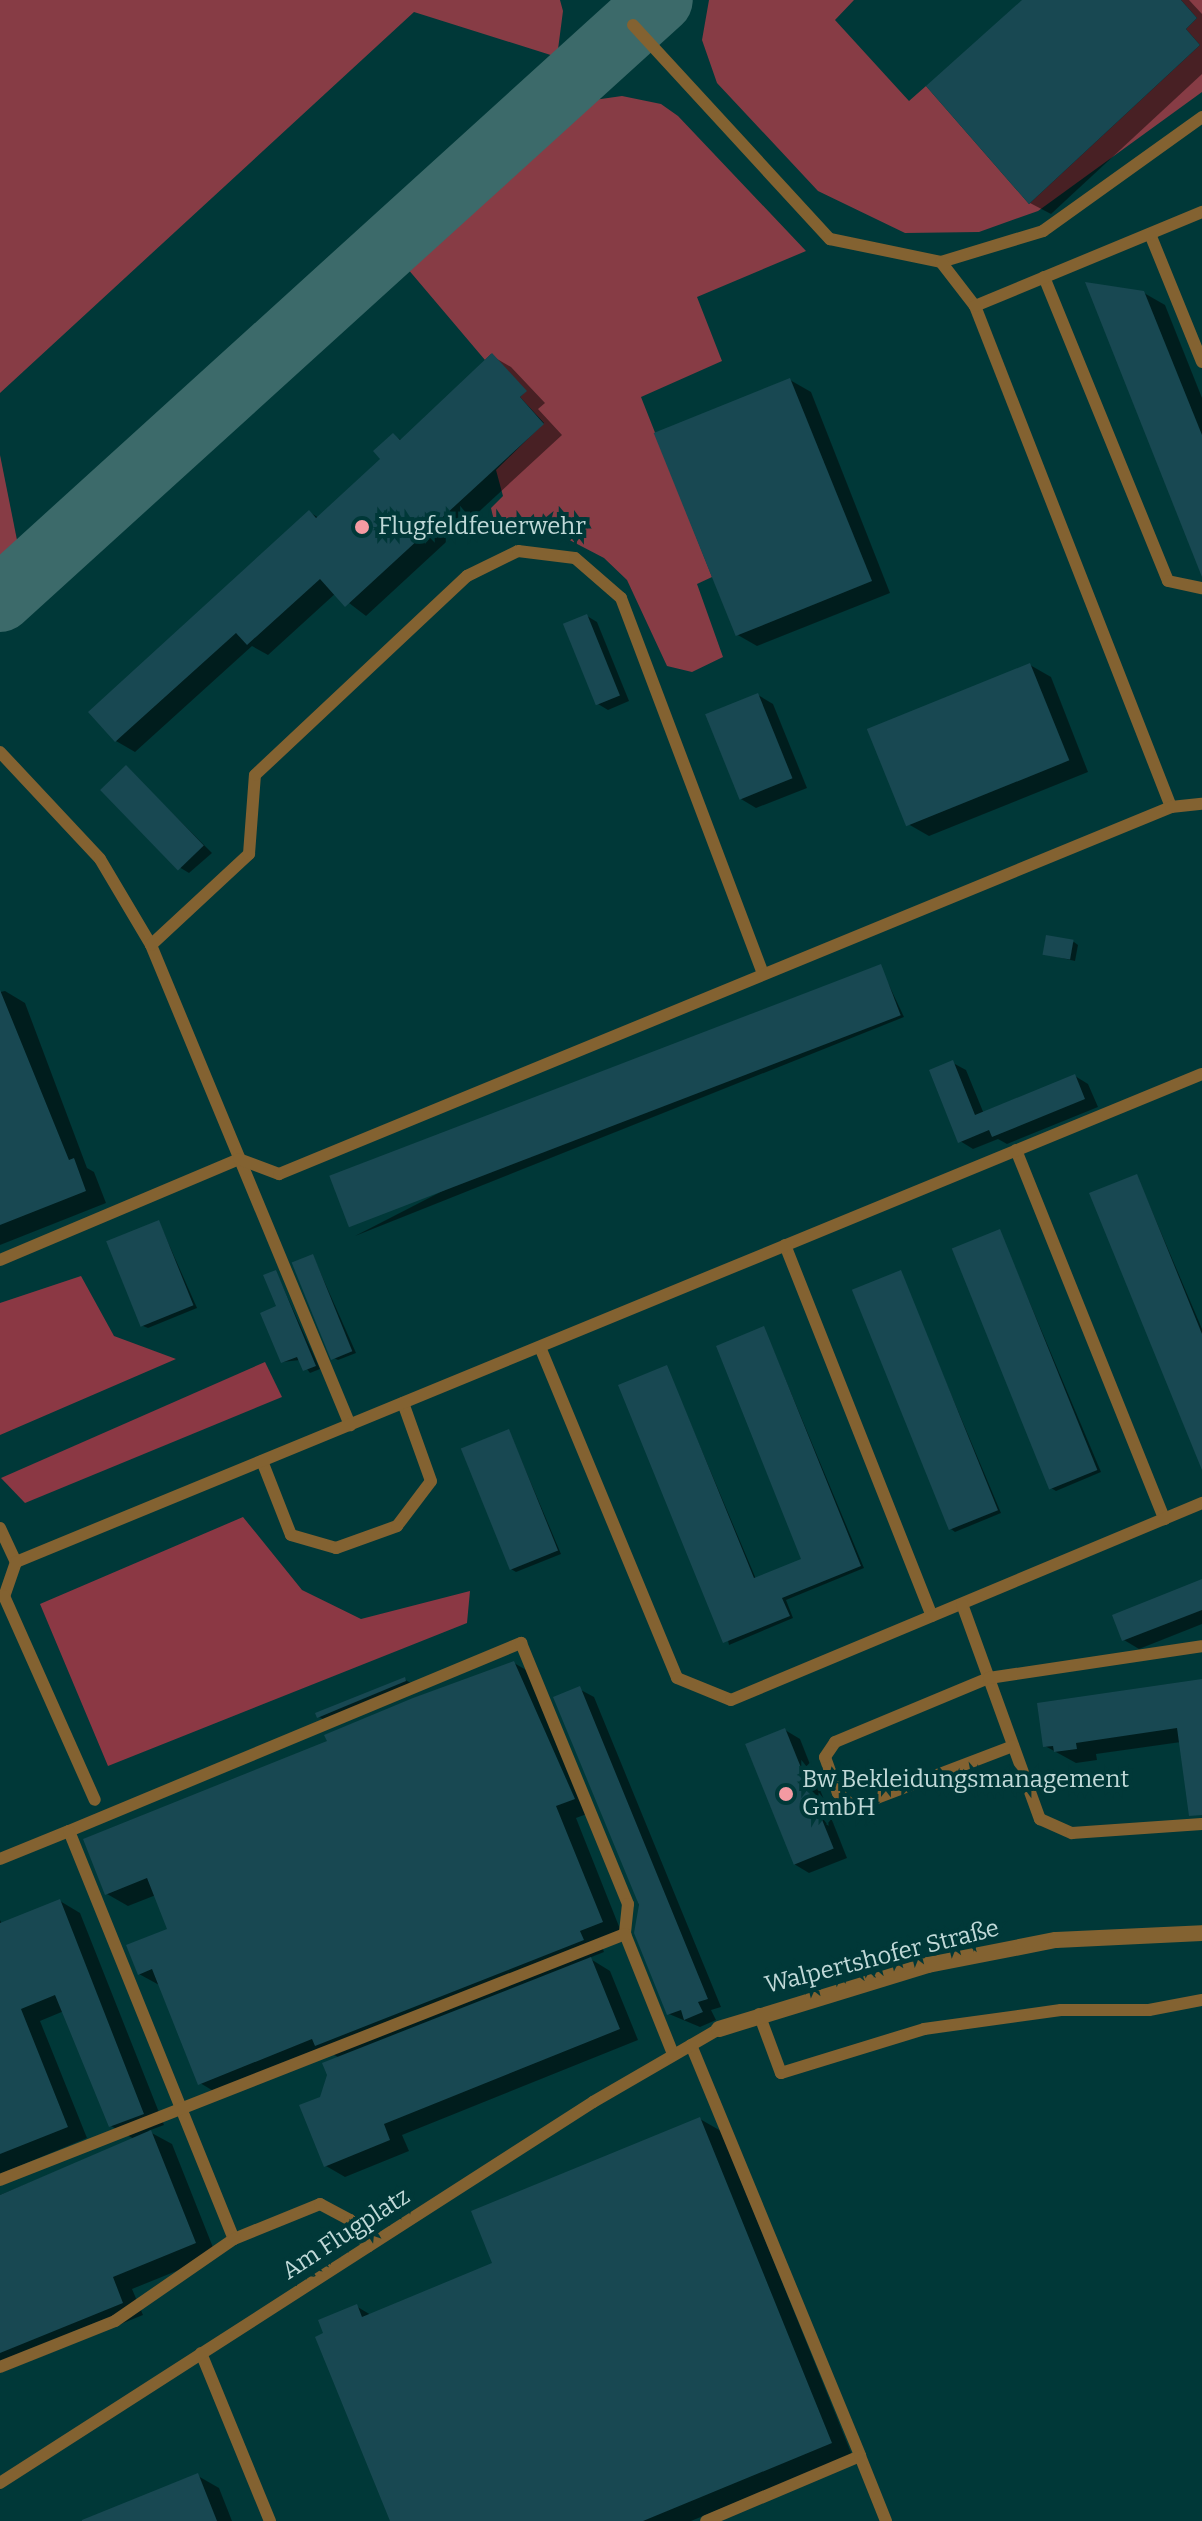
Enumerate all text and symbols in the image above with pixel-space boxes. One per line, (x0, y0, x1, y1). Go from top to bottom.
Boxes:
place label: Flugfeldfeuerwehr (378, 513, 586, 541)
marker: Flugfeldfeuerwehr (353, 518, 371, 536)
place label: Bw Bekleidungsmanagement GmbH (802, 1766, 1129, 1822)
marker: Bw Bekleidungsmanagement GmbH (777, 1785, 795, 1803)
street label: Walpertshofer Straße (762, 1914, 1002, 2000)
street label: Am Flugplatz (277, 2182, 415, 2286)

